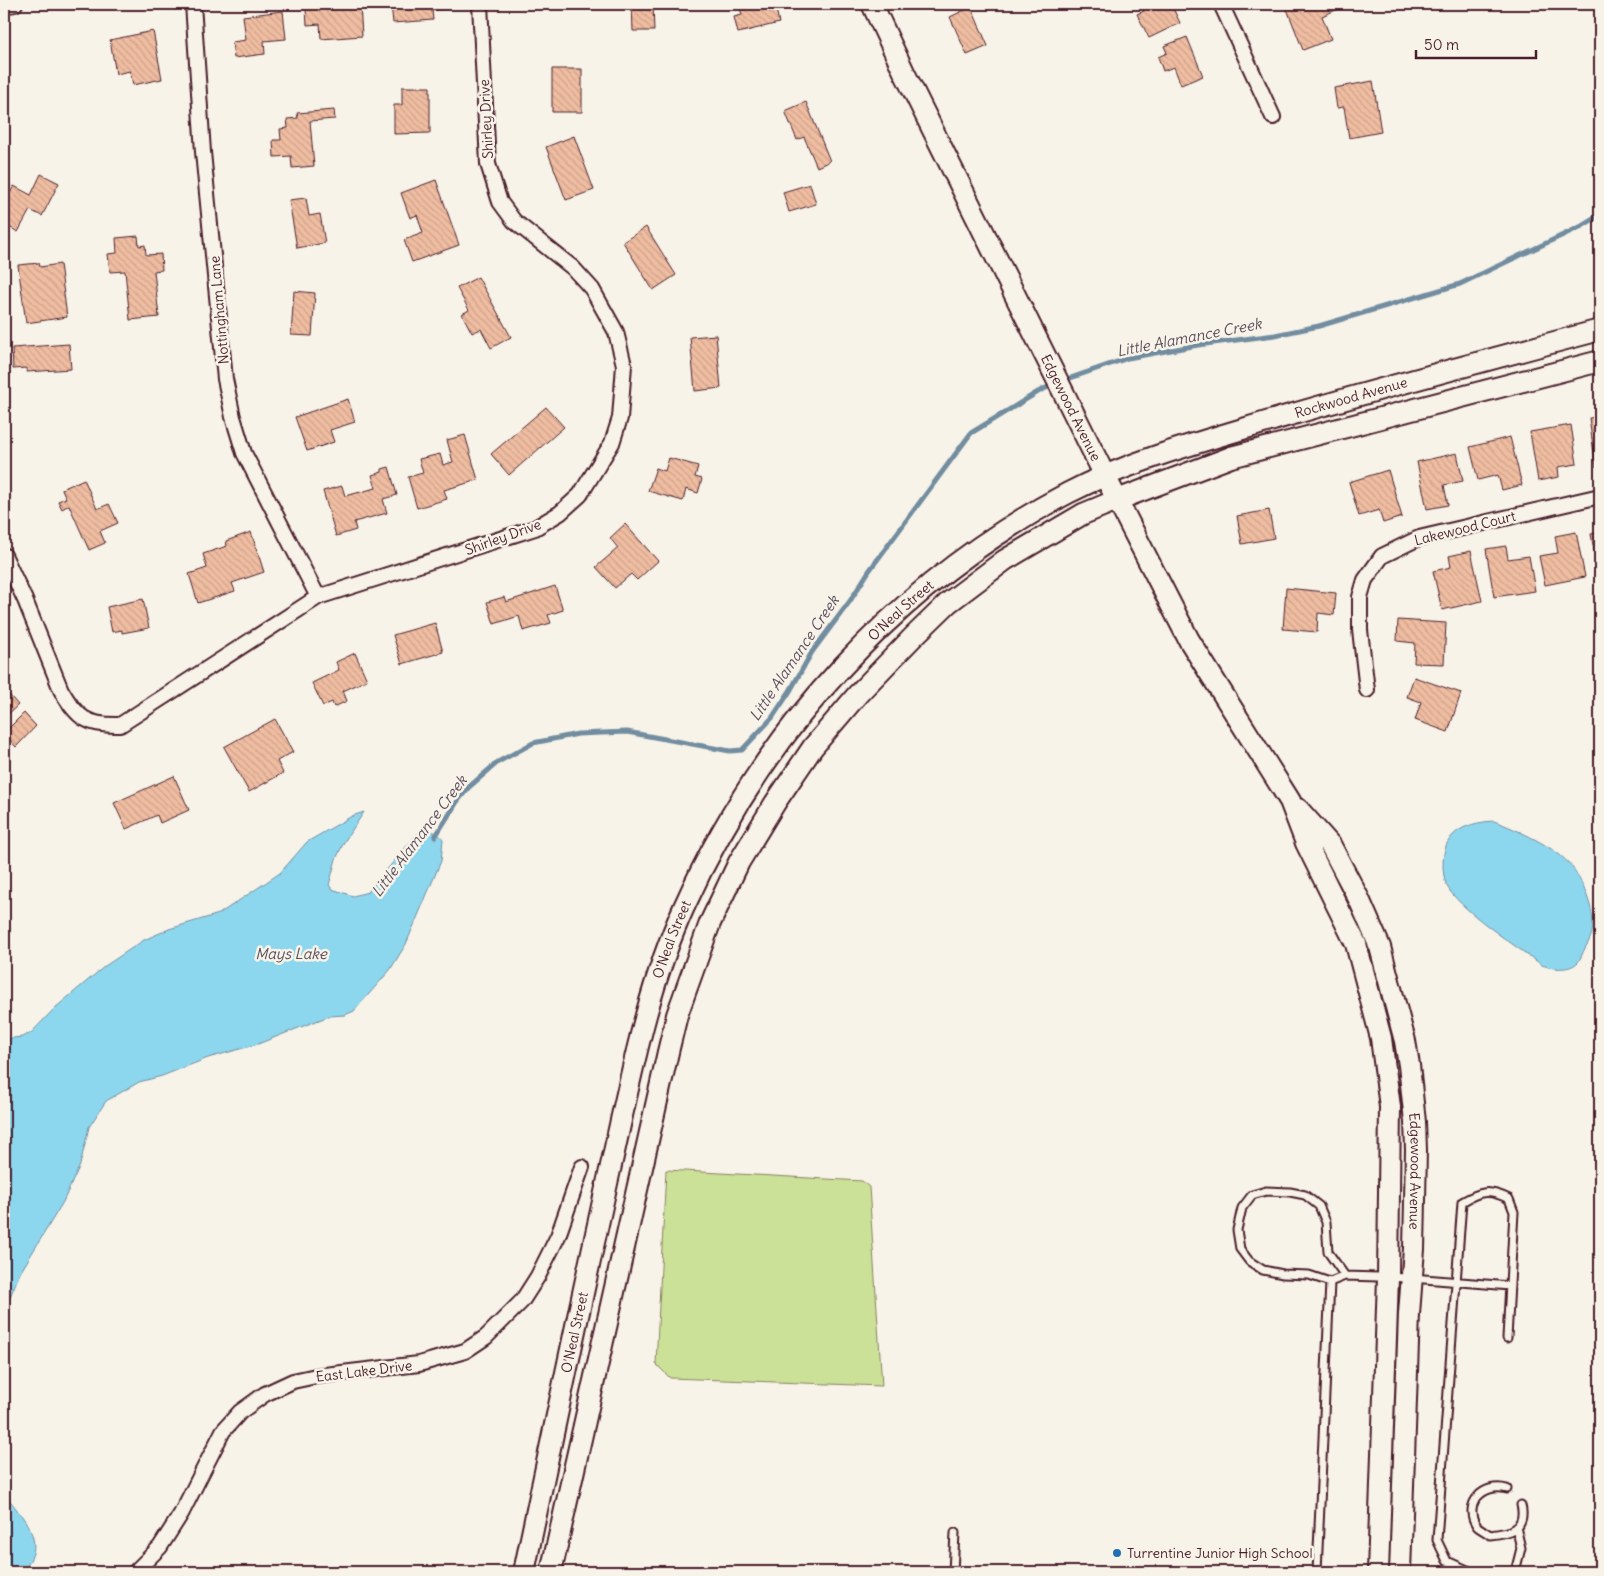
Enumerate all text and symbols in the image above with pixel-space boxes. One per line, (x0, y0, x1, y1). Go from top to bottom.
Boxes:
scale bar (1416, 28, 1536, 60)
text: 50 m (1424, 35, 1459, 54)
street label: Shirley Drive (475, 79, 497, 159)
street label: Nottingham Lane (205, 255, 233, 365)
water label: Little Alamance Creek (1115, 313, 1264, 360)
street label: Edgewood Avenue (1037, 351, 1105, 464)
street label: Rockwood Avenue (1293, 373, 1409, 422)
street label: Lakewood Court (1412, 507, 1518, 549)
street label: Shirley Drive (462, 515, 544, 559)
street label: O'Neal Street (864, 576, 938, 645)
water label: Little Alamance Creek (745, 591, 844, 724)
water label: Little Alamance Creek (367, 771, 472, 900)
street label: O'Neal Street (648, 897, 695, 981)
water label: Mays Lake (255, 944, 328, 963)
street label: Edgewood Avenue (1405, 1112, 1425, 1230)
street label: O'Neal Street (557, 1290, 592, 1374)
street label: East Lake Drive (315, 1356, 413, 1386)
place label: Turrentine Junior High School (1127, 1544, 1313, 1562)
marker: Turrentine Junior High School (1111, 1547, 1123, 1559)

